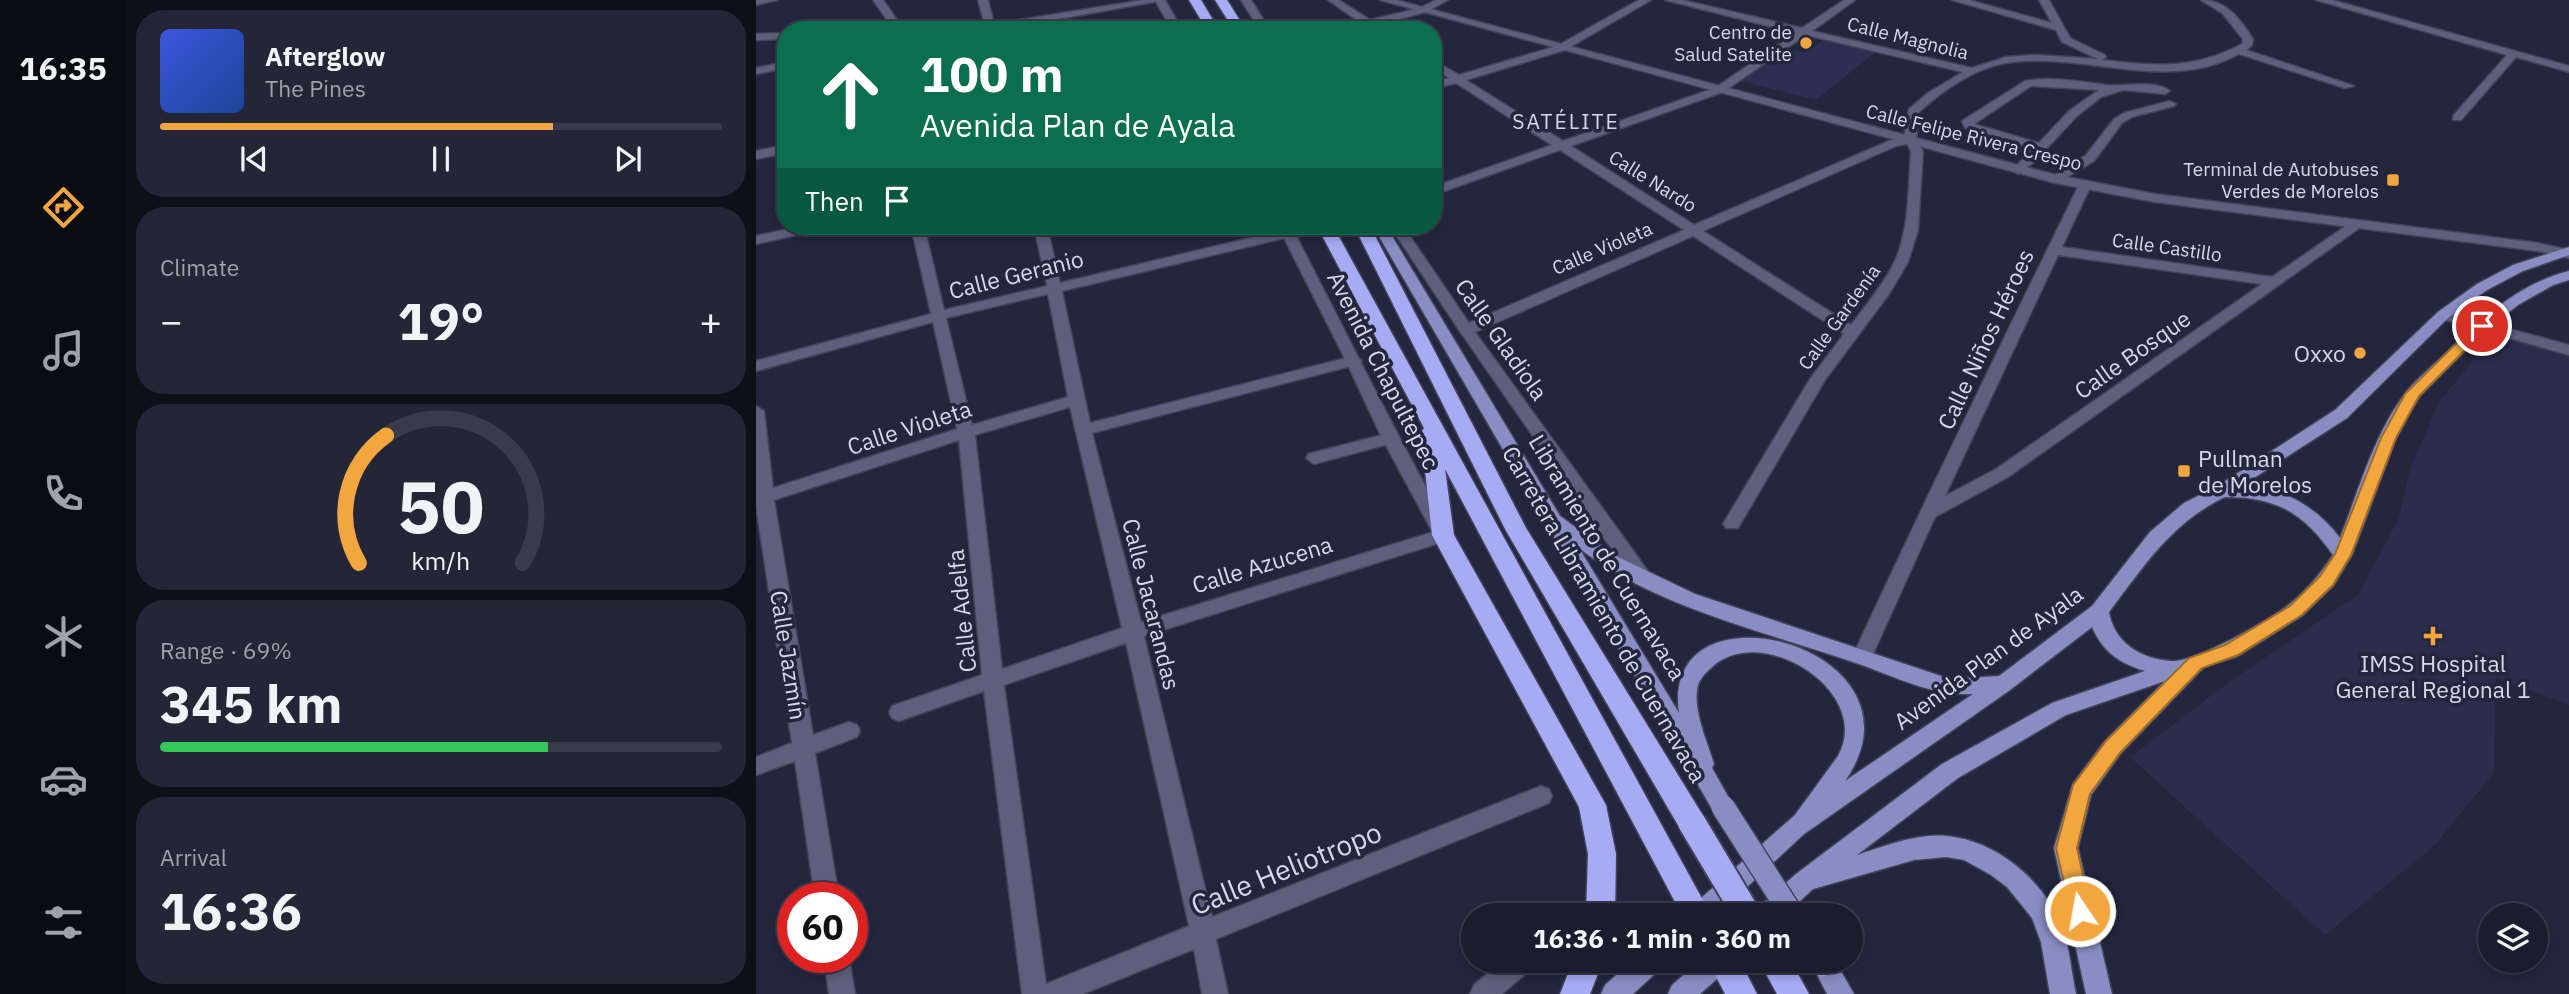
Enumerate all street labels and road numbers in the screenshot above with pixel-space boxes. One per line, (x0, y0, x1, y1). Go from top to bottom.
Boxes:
street label: Calle Magnolia (1845, 11, 1971, 65)
street label: Calle Felipe Rivera Crespo (1864, 99, 2084, 175)
street label: Calle Nardo (1605, 145, 1701, 217)
street label: Calle Violeta (1548, 216, 1656, 280)
street label: Calle Castillo (2111, 227, 2223, 267)
street label: Calle Geranio (945, 243, 1087, 305)
street label: Calle Niños Héroes (1930, 244, 2040, 434)
street label: Calle Gardenía (1793, 260, 1885, 374)
street label: Avenida Chapultepec (1321, 266, 1447, 474)
street label: Calle Gladiola (1449, 272, 1555, 406)
street label: Calle Bosque (2068, 303, 2196, 405)
street label: Calle Violeta (843, 393, 975, 461)
street label: Libramiento de Cuernavaca (1523, 429, 1693, 685)
street label: Carretera Libramiento de Cuernavaca (1496, 440, 1714, 788)
street label: Calle Jacarandas (1116, 515, 1188, 693)
street label: Calle Azucena (1188, 528, 1336, 600)
street label: Calle Adelfa (940, 548, 982, 674)
street label: Avenida Plan de Ayala (1887, 578, 2089, 736)
street label: Calle Jazmín (764, 588, 814, 722)
street label: Calle Heliotropo (1185, 813, 1387, 923)

